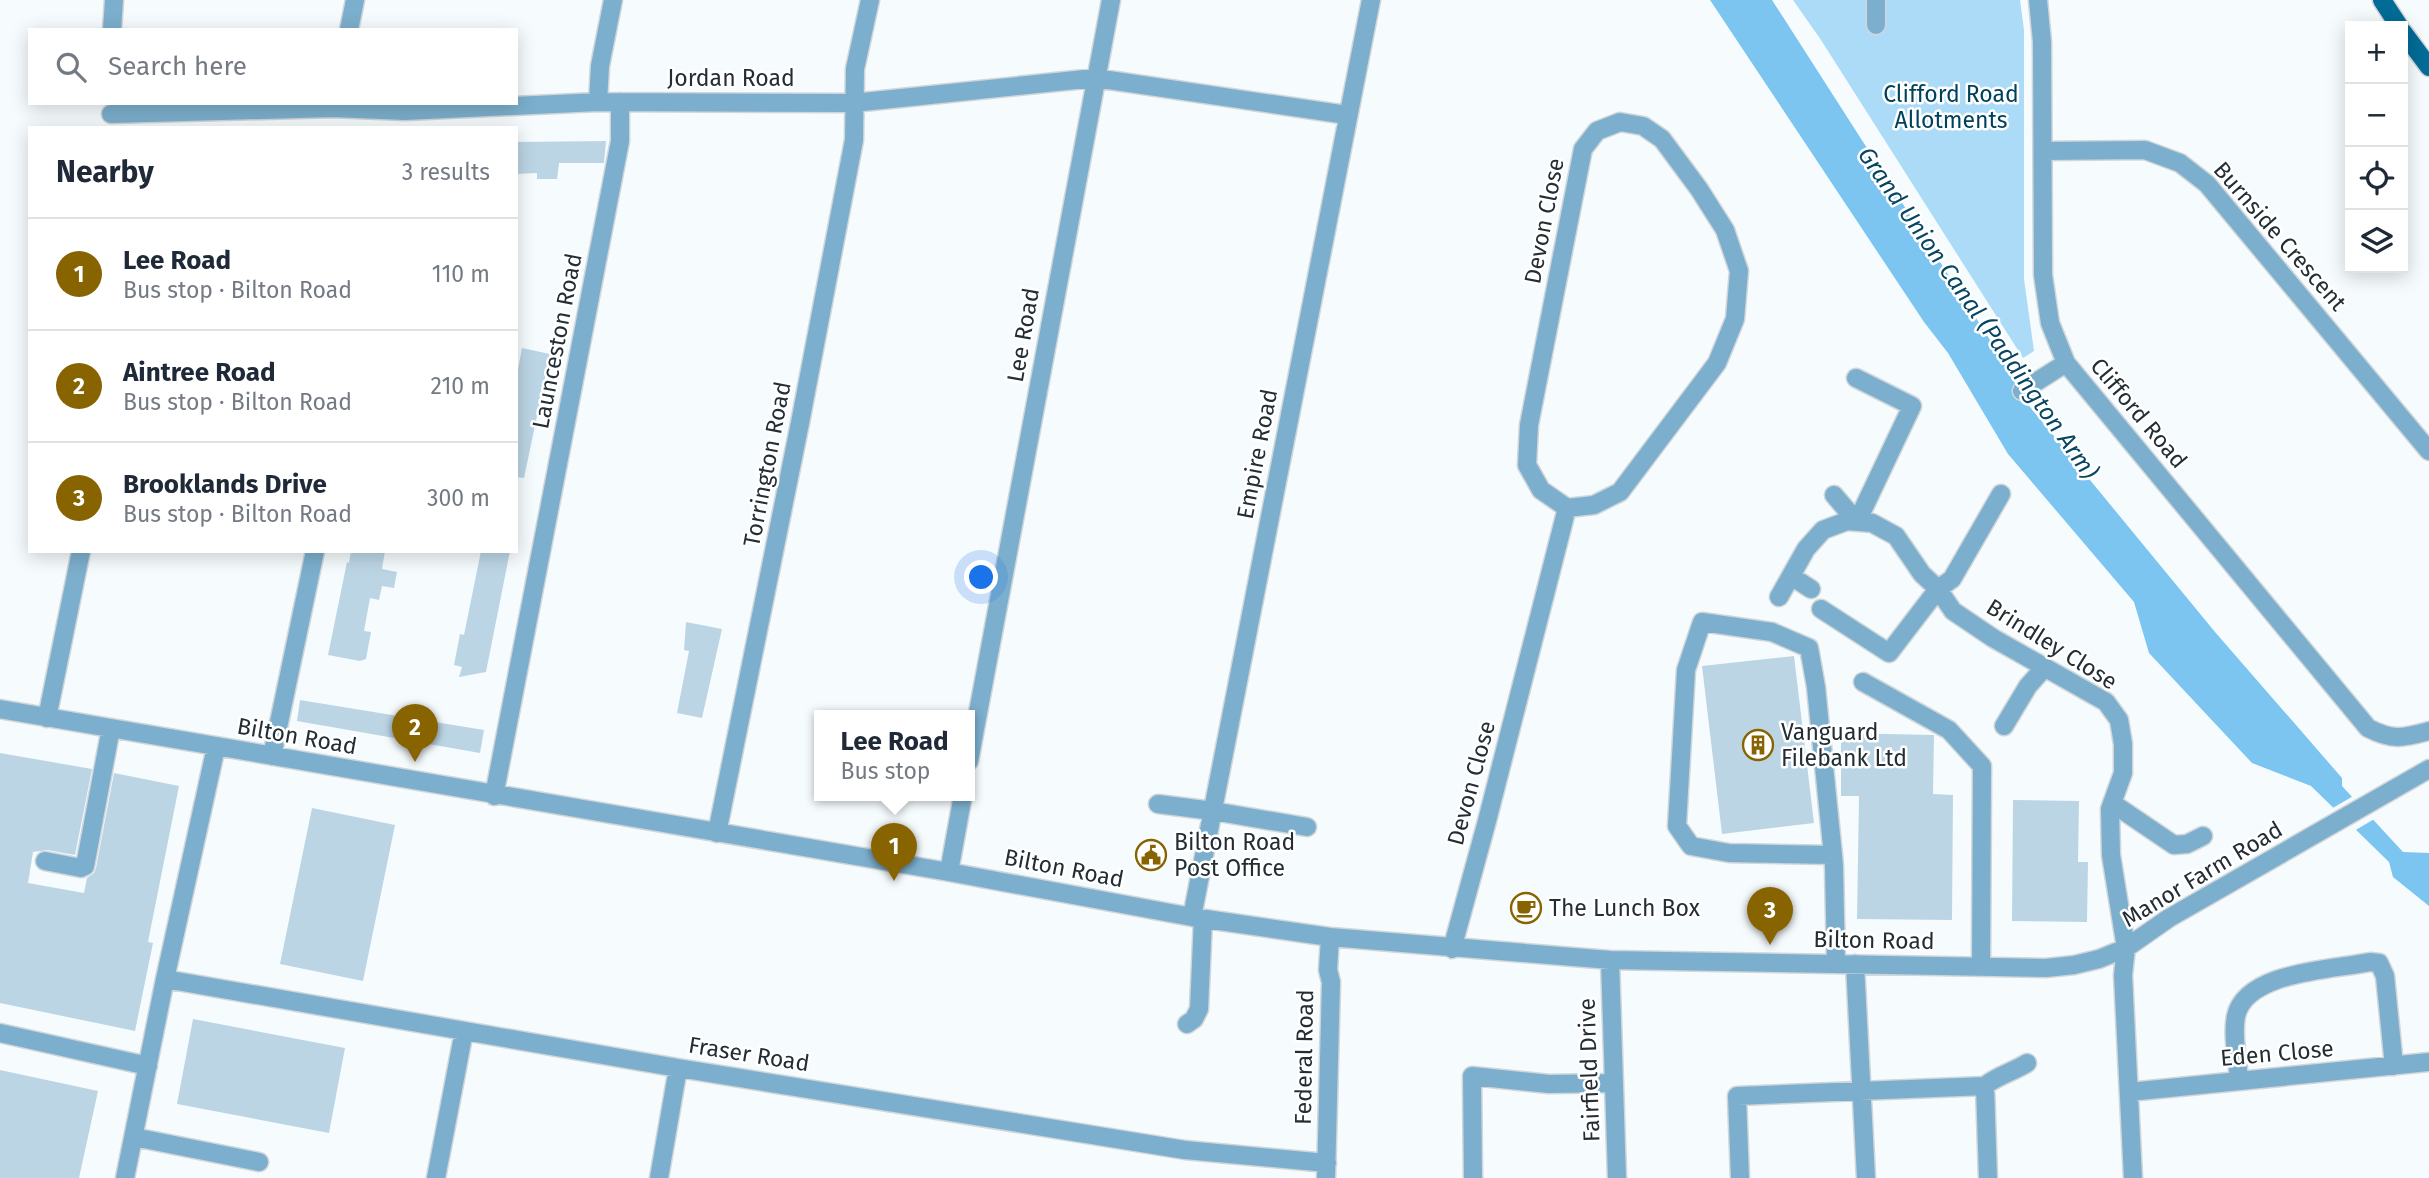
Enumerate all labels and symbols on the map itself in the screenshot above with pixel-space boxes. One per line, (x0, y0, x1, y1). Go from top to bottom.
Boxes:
street label: Jordan Road (667, 64, 795, 92)
park label: Clifford Road Allotments (1883, 80, 2019, 134)
water label: Grand Union Canal (Paddington Arm) (1852, 142, 2104, 485)
street label: Devon Close (1518, 156, 1570, 286)
street label: Burnside Crescent (2208, 156, 2353, 317)
street label: Launceston Road (526, 251, 588, 431)
street label: Lee Road (1001, 286, 1045, 384)
street label: Clifford Road (2085, 352, 2193, 474)
street label: Torrington Road (737, 379, 797, 549)
street label: Empire Road (1231, 387, 1283, 521)
your location (964, 560, 998, 594)
street label: Brindley Close (1981, 593, 2123, 695)
pin: 2 (392, 704, 438, 762)
street label: Bilton Road (235, 712, 359, 760)
street label: Devon Close (1441, 718, 1501, 848)
place label: Vanguard Filebank Ltd (1781, 718, 1907, 772)
building icon: Vanguard Filebank Ltd (1741, 728, 1775, 762)
street label: Manor Farm Road (2117, 815, 2287, 933)
pin: 1 (871, 823, 917, 881)
place label: Bilton Road Post Office (1174, 828, 1295, 882)
public building icon: Bilton Road Post Office (1134, 838, 1168, 872)
street label: Bilton Road (1002, 843, 1126, 893)
pin: 3 (1747, 887, 1793, 945)
cafe icon: The Lunch Box (1509, 891, 1543, 925)
place label: The Lunch Box (1549, 894, 1701, 922)
street label: Bilton Road (1813, 925, 1935, 955)
street label: Federal Road (1289, 989, 1319, 1125)
street label: Fairfield Drive (1572, 998, 1606, 1142)
street label: Fraser Road (686, 1031, 812, 1077)
street label: Eden Close (2219, 1034, 2335, 1072)

